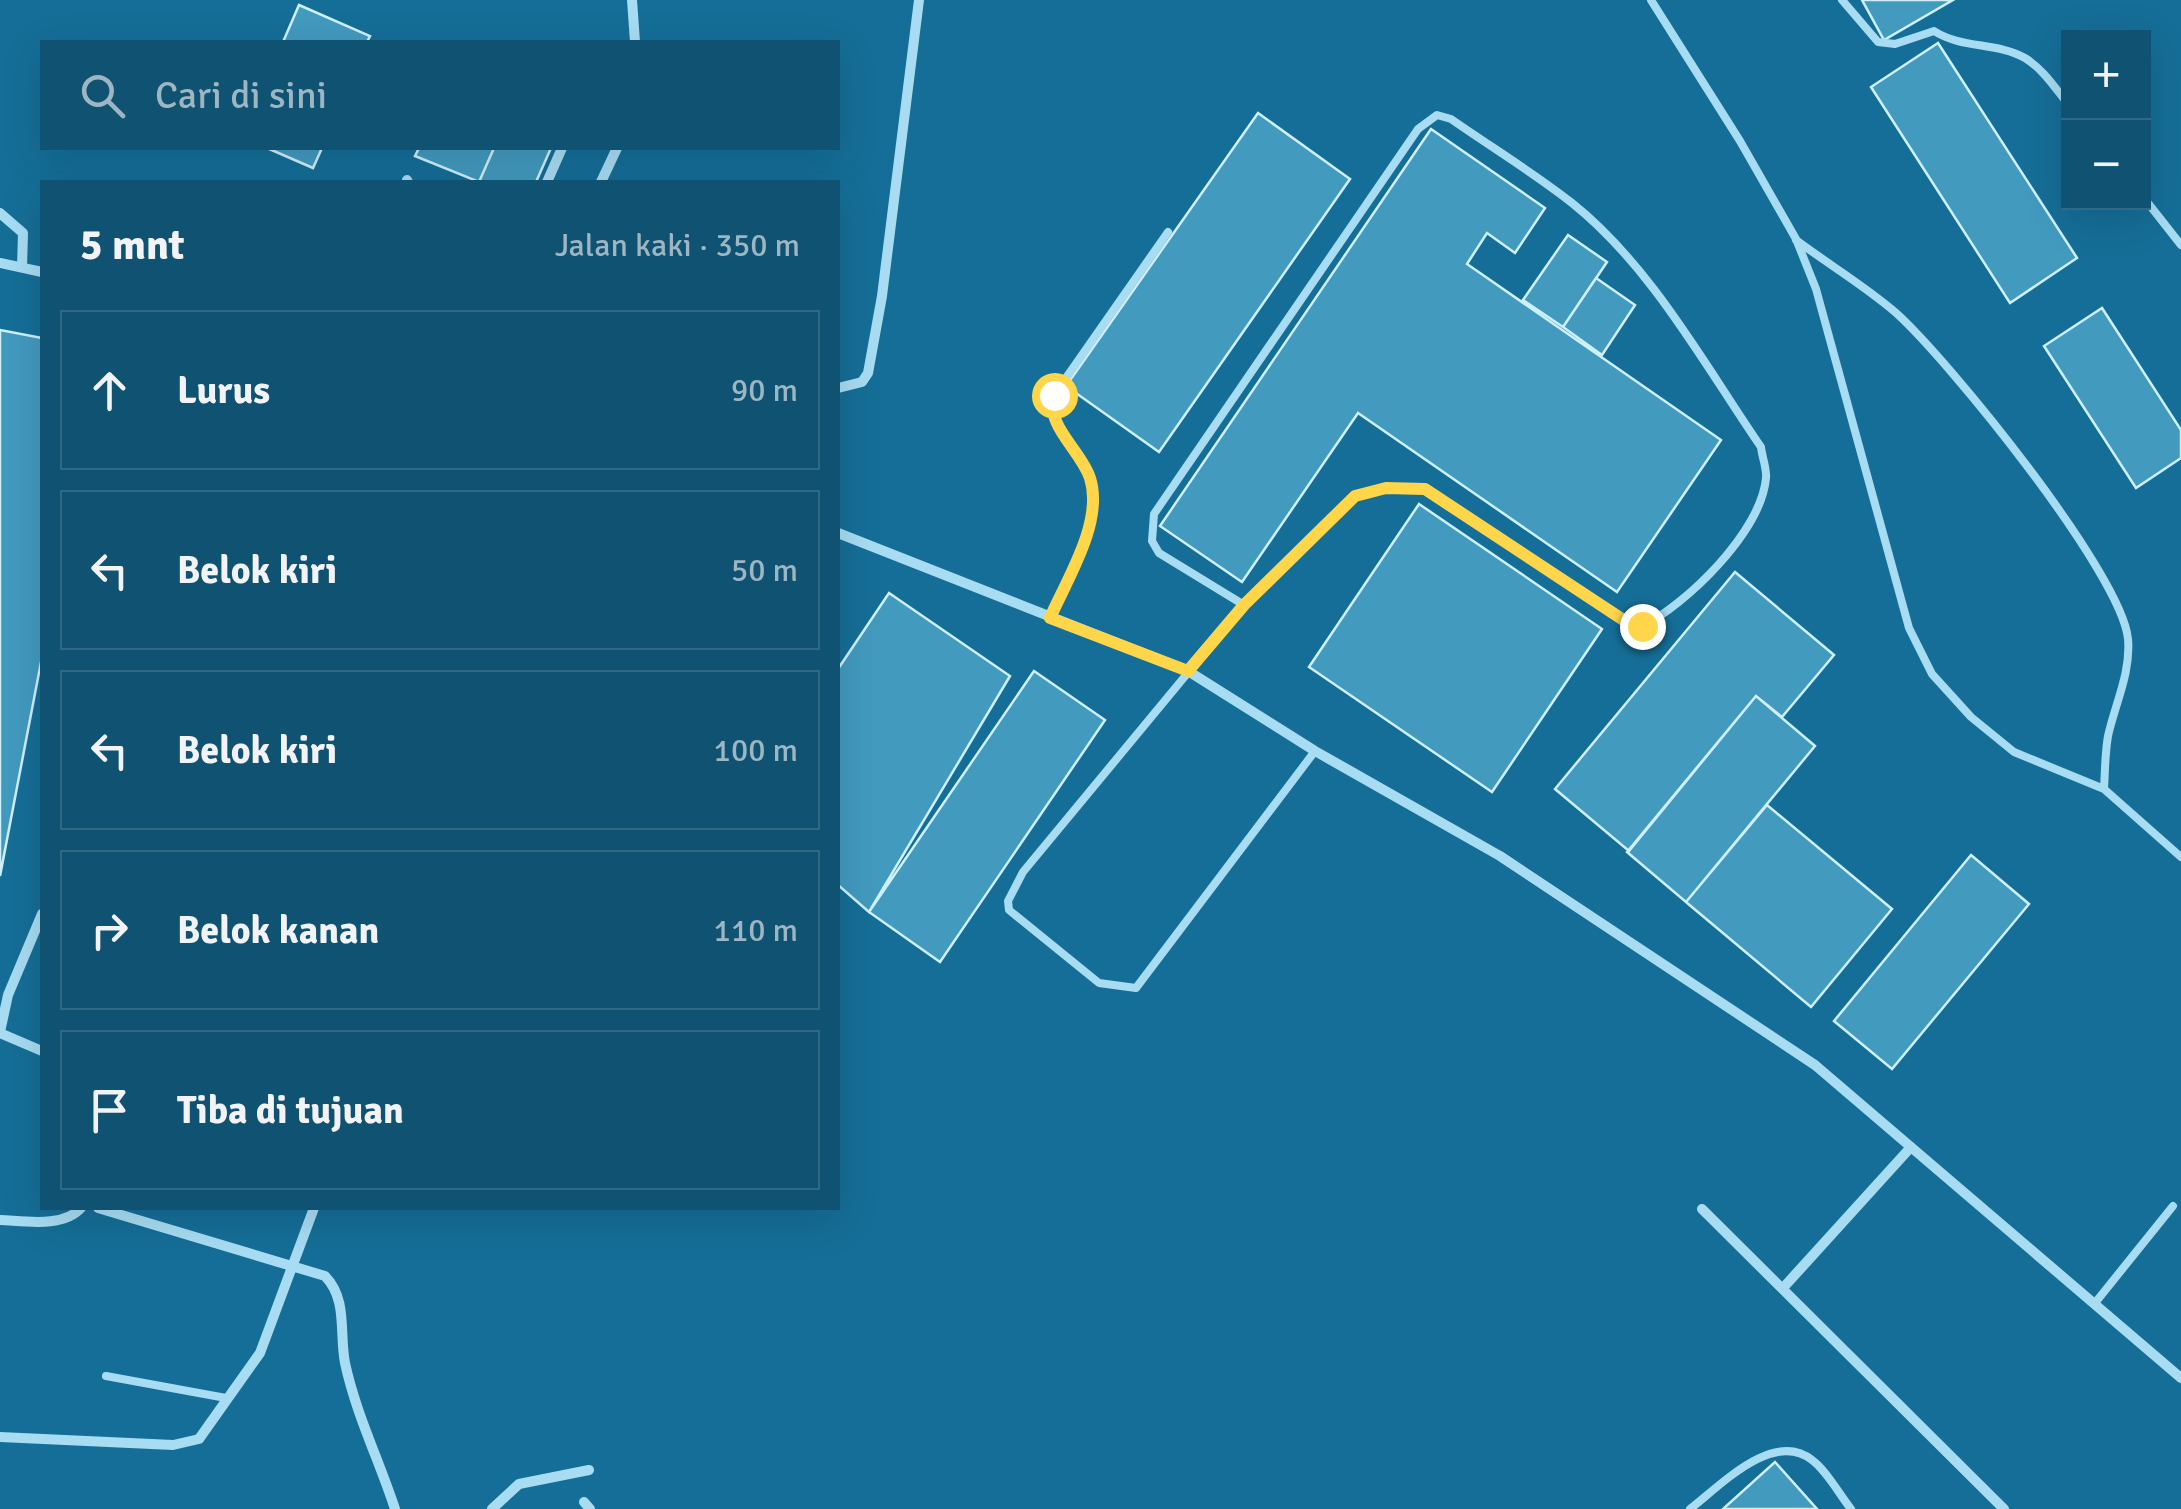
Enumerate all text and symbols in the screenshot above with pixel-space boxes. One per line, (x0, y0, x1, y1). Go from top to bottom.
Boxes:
map controls (2061, 30, 2151, 210)
button: + (2061, 30, 2151, 120)
search box (40, 40, 840, 150)
icon: search (75, 68, 130, 123)
text: Cari di sini (155, 72, 327, 119)
button: − (2061, 120, 2151, 210)
text: 5 mnt (80, 220, 185, 271)
text: Jalan kaki · 350 m (555, 226, 800, 265)
icon: ahead (82, 363, 137, 418)
text: Lurus (177, 367, 270, 414)
text: 90 m (731, 371, 798, 410)
route start (1032, 373, 1078, 419)
icon: left (82, 543, 137, 598)
text: Belok kiri (177, 547, 337, 594)
text: 50 m (731, 551, 798, 590)
route end (1620, 604, 1666, 650)
icon: left (82, 723, 137, 778)
text: Belok kiri (177, 727, 337, 774)
text: 100 m (714, 731, 798, 770)
icon: right (82, 903, 137, 958)
text: Belok kanan (177, 907, 379, 954)
text: 110 m (714, 911, 798, 950)
icon: arrive (82, 1083, 137, 1138)
text: Tiba di tujuan (177, 1087, 404, 1134)

